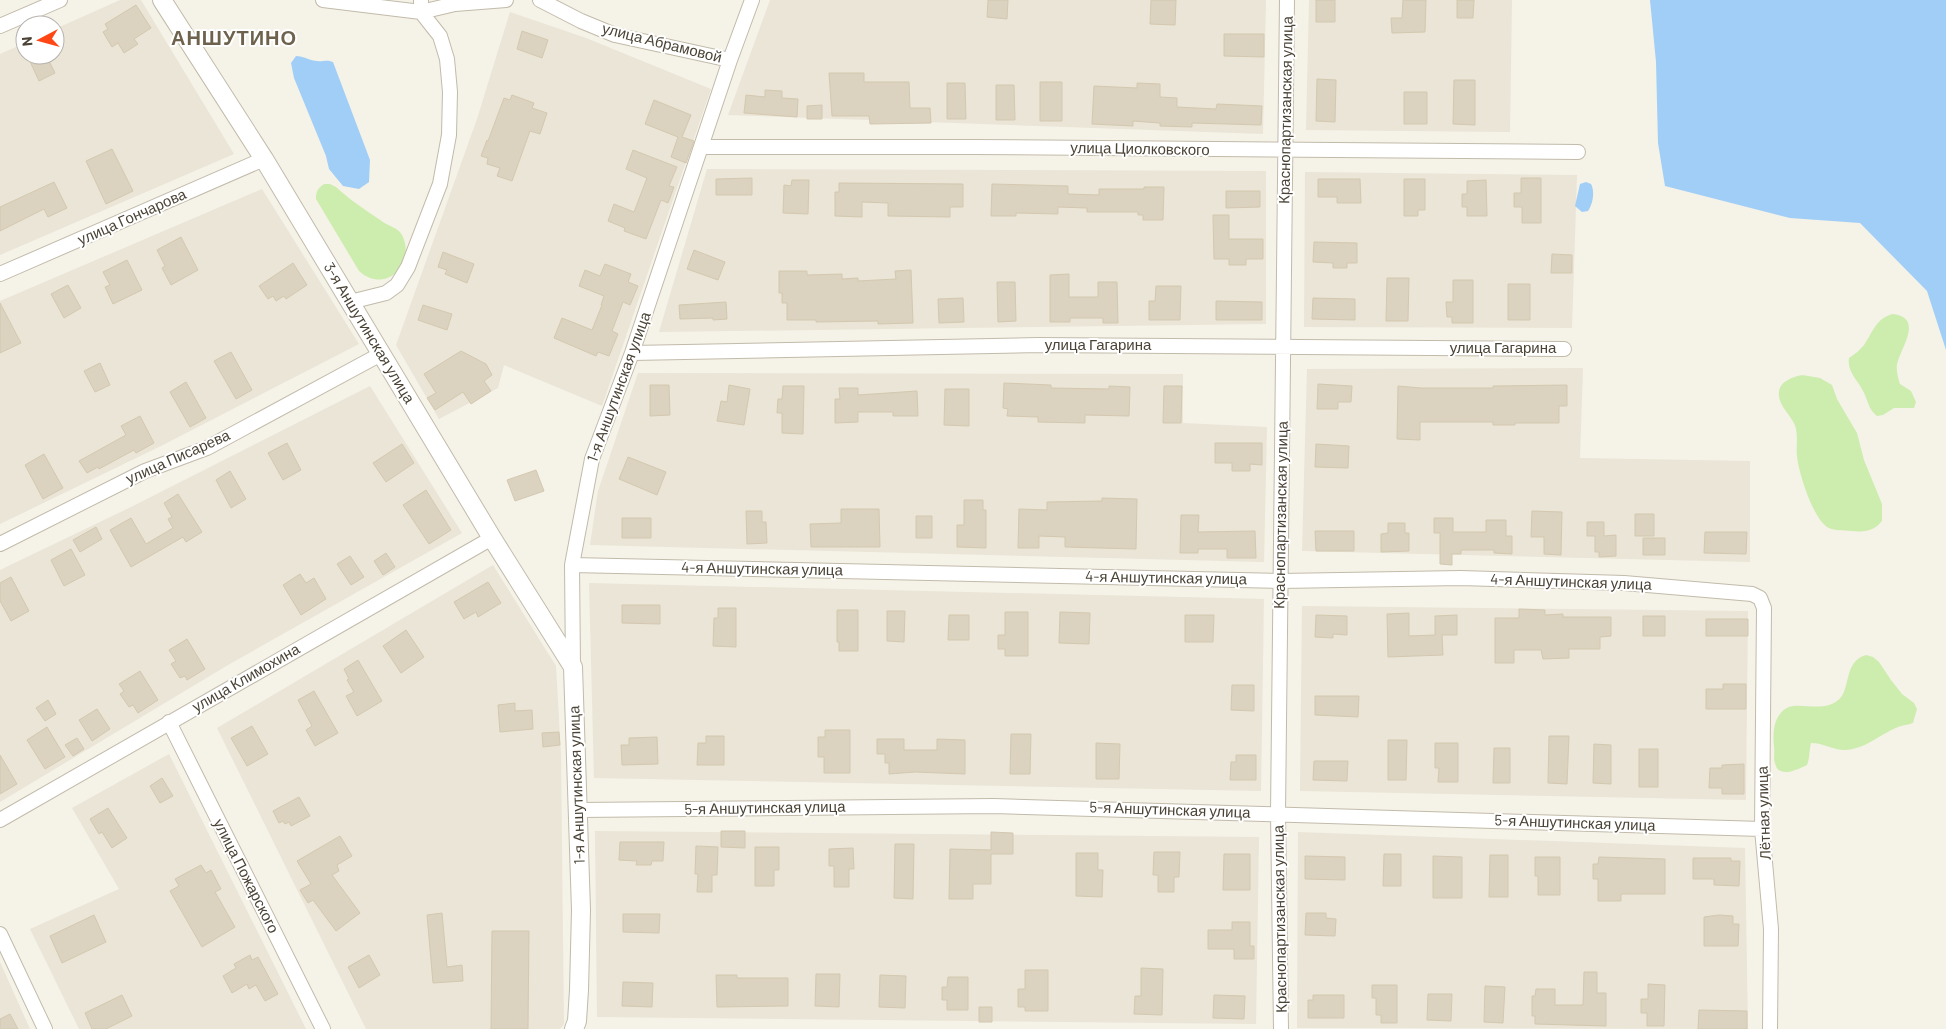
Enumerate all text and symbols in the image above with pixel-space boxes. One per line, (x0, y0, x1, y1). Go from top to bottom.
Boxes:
north arrow (15, 15, 65, 65)
street label: Краснопартизанская улица (1274, 15, 1296, 204)
street label: улица Абрамовой (601, 18, 724, 66)
district label: АНШУТИНО (171, 25, 297, 49)
text: N (18, 36, 36, 47)
street label: улица Циолковского (1070, 138, 1210, 158)
street label: улица Гончарова (75, 184, 189, 248)
street label: 3-я Аншутинская улица (321, 259, 419, 407)
street label: 1-я Аншутинская улица (582, 308, 654, 464)
street label: улица Гагарина (1045, 335, 1152, 353)
street label: улица Гагарина (1450, 338, 1557, 356)
street label: Краснопартизанская улица (1269, 420, 1291, 609)
street label: улица Писарева (123, 425, 233, 487)
street label: 4-я Аншутинская улица (681, 558, 844, 578)
street label: 4-я Аншутинская улица (1085, 567, 1248, 587)
street label: 4-я Аншутинская улица (1490, 569, 1653, 593)
street label: улица Климохина (189, 639, 303, 715)
street label: 1-я Аншутинская улица (564, 705, 588, 865)
street label: Лётная улица (1752, 765, 1774, 860)
street label: 5-я Аншутинская улица (684, 797, 846, 817)
street label: 5-я Аншутинская улица (1089, 797, 1252, 821)
street label: 5-я Аншутинская улица (1494, 810, 1657, 834)
street label: улица Пожарского (210, 815, 284, 936)
street label: Краснопартизанская улица (1268, 824, 1290, 1013)

